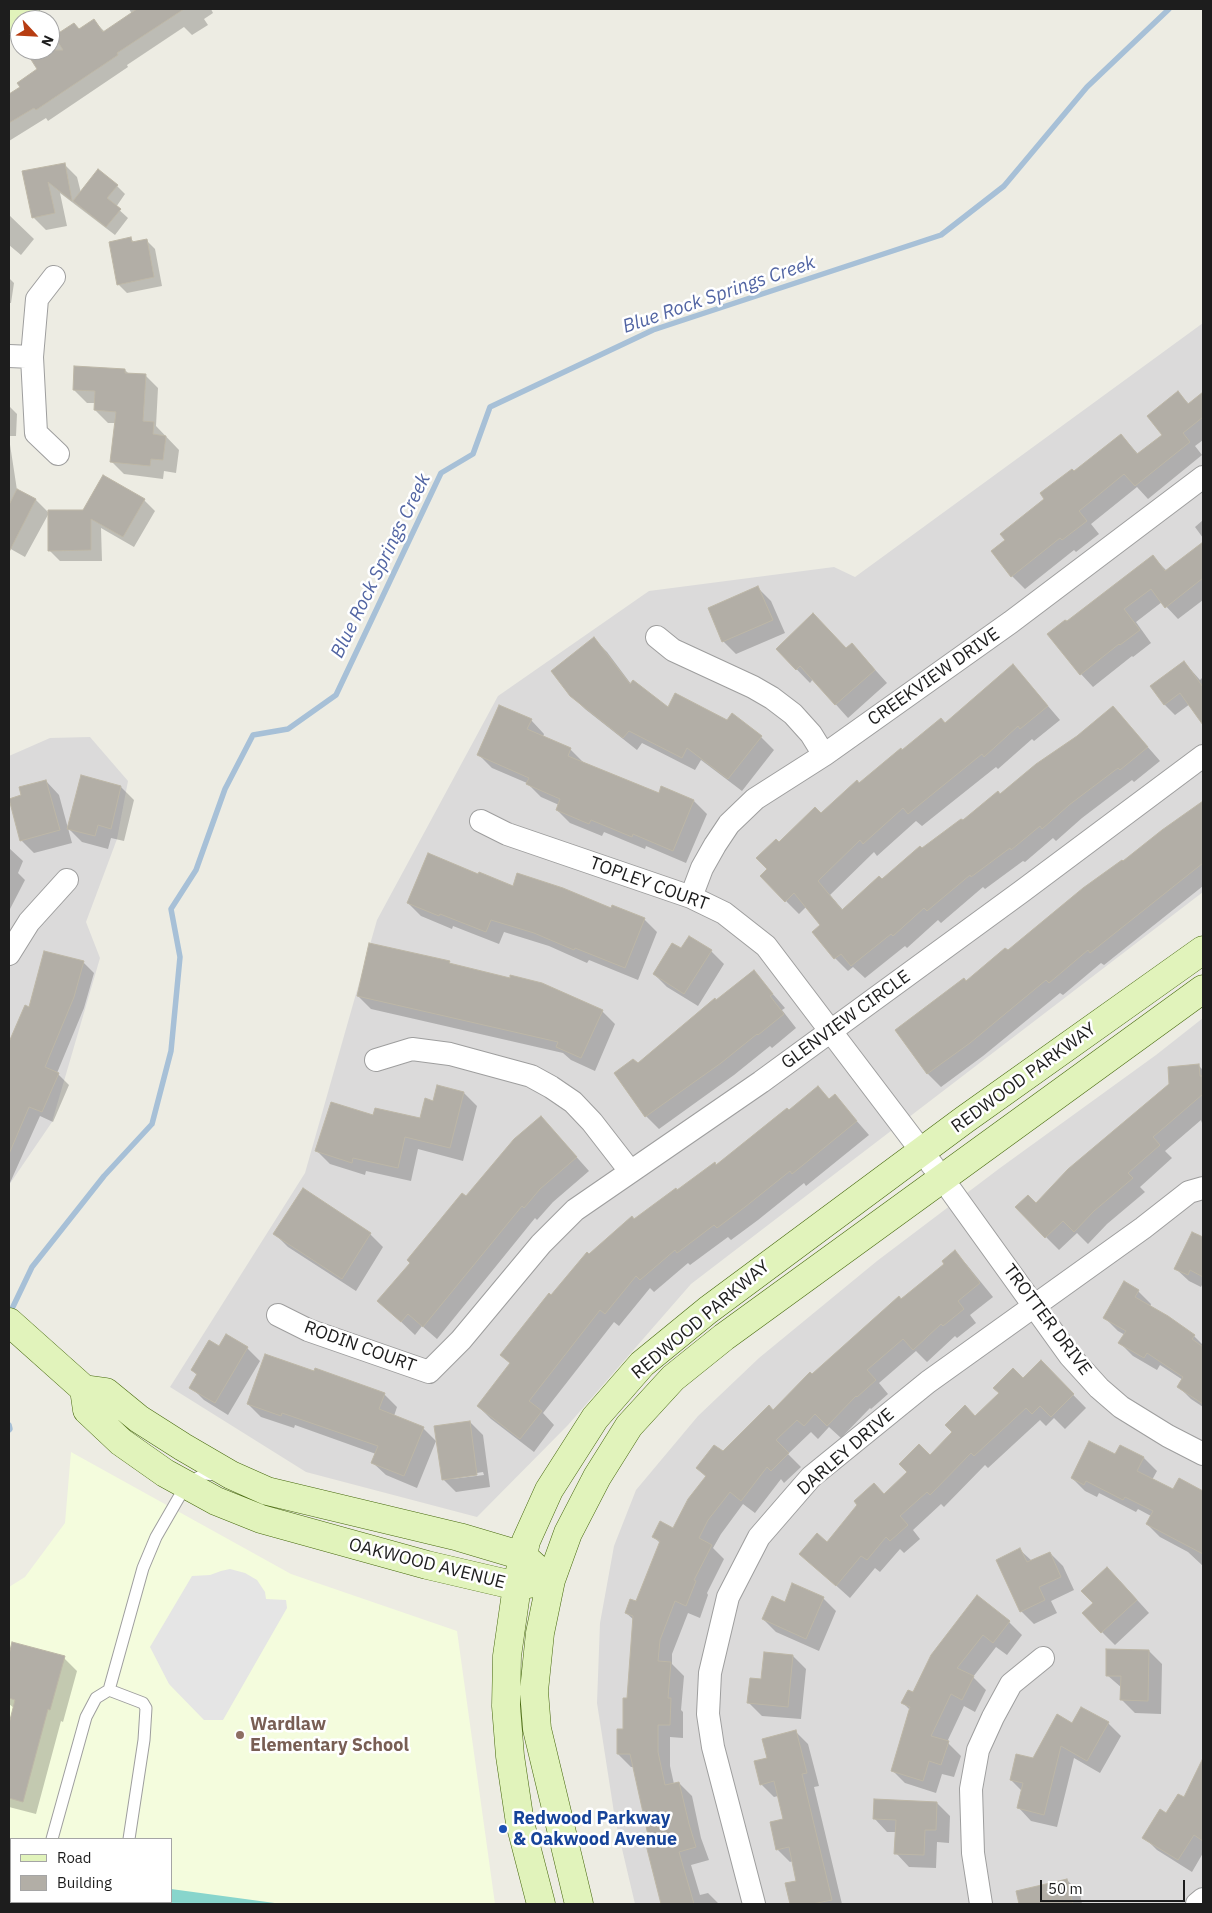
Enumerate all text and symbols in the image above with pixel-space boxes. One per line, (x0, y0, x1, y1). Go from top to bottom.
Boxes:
north arrow (10, 10, 60, 60)
text: N (37, 33, 58, 49)
water label: Blue Rock Springs Creek (620, 251, 818, 339)
water label: Blue Rock Springs Creek (326, 470, 436, 662)
street label: CREEKVIEW DRIVE (864, 623, 1004, 731)
street label: TOPLEY COURT (587, 852, 711, 916)
street label: GLENVIEW CIRCLE (777, 966, 915, 1074)
street label: REDWOOD PARKWAY (947, 1018, 1101, 1138)
street label: REDWOOD PARKWAY (628, 1256, 774, 1384)
street label: TROTTER DRIVE (998, 1260, 1096, 1380)
street label: RODIN COURT (301, 1317, 419, 1377)
street label: DARLEY DRIVE (793, 1404, 899, 1500)
street label: OAKWOOD AVENUE (346, 1534, 508, 1594)
place label: Wardlaw Elementary School (250, 1714, 409, 1756)
marker: Wardlaw Elementary School (234, 1729, 246, 1741)
place label: Redwood Parkway & Oakwood Avenue (513, 1808, 677, 1850)
marker: Redwood Parkway & Oakwood Avenue (497, 1823, 509, 1835)
legend (10, 1838, 172, 1903)
text: Road (57, 1848, 92, 1867)
scale bar (1042, 1870, 1187, 1902)
text: Building (57, 1873, 112, 1892)
text: 50 m (1048, 1879, 1083, 1898)

